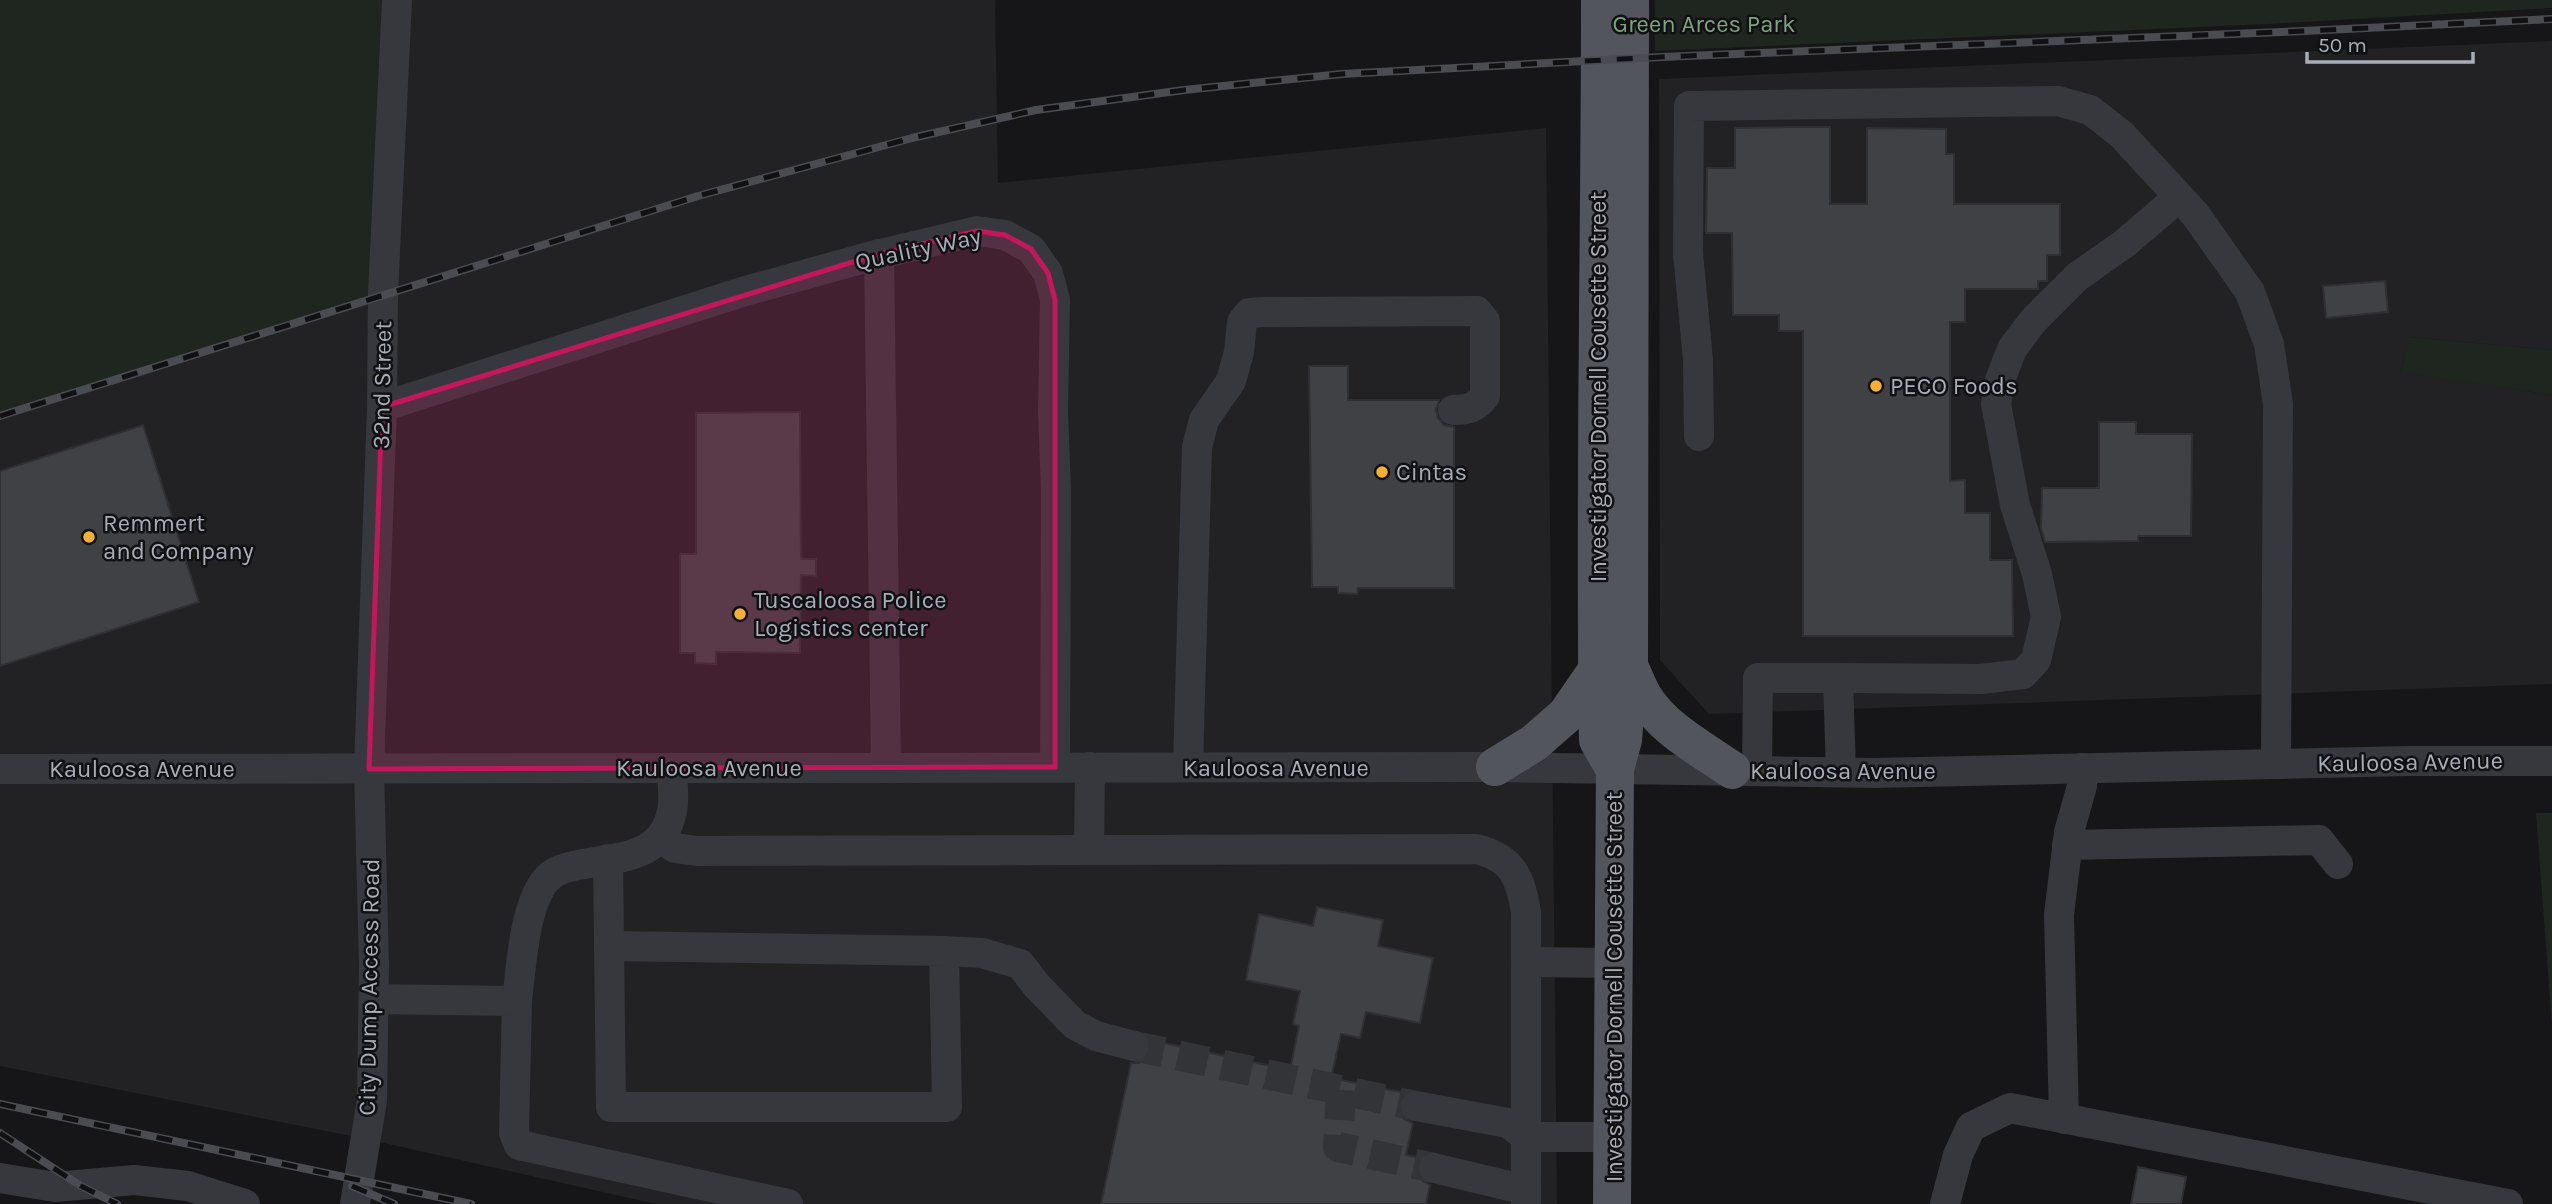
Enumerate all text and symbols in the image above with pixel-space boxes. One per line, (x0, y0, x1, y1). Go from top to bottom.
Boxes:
park label: Green Arces Park (1612, 10, 1796, 38)
scale bar (2307, 21, 2473, 65)
text: 50 m (2318, 33, 2367, 57)
street label: Investigator Dornell Cousette Street (1584, 192, 1612, 582)
street label: Quality Way (852, 222, 984, 276)
street label: 32nd Street (367, 321, 397, 449)
place label: PECO Foods (1890, 372, 2018, 400)
marker: PECO Foods (1868, 378, 1884, 394)
place label: Cintas (1396, 458, 1467, 486)
marker: Cintas (1374, 464, 1390, 480)
place label: Remmert and Company (103, 509, 254, 565)
marker: Remmert and Company (81, 529, 97, 545)
place label: Tuscaloosa Police Logistics center (754, 586, 947, 642)
marker: Tuscaloosa Police Logistics center (732, 606, 748, 622)
street label: Kauloosa Avenue (2317, 746, 2503, 778)
street label: Kauloosa Avenue (616, 754, 802, 782)
street label: Kauloosa Avenue (1183, 754, 1369, 782)
street label: Kauloosa Avenue (49, 755, 235, 783)
street label: Kauloosa Avenue (1750, 757, 1936, 785)
street label: Investigator Dornell Cousette Street (1600, 792, 1628, 1182)
street label: City Dump Access Road (353, 858, 385, 1116)

